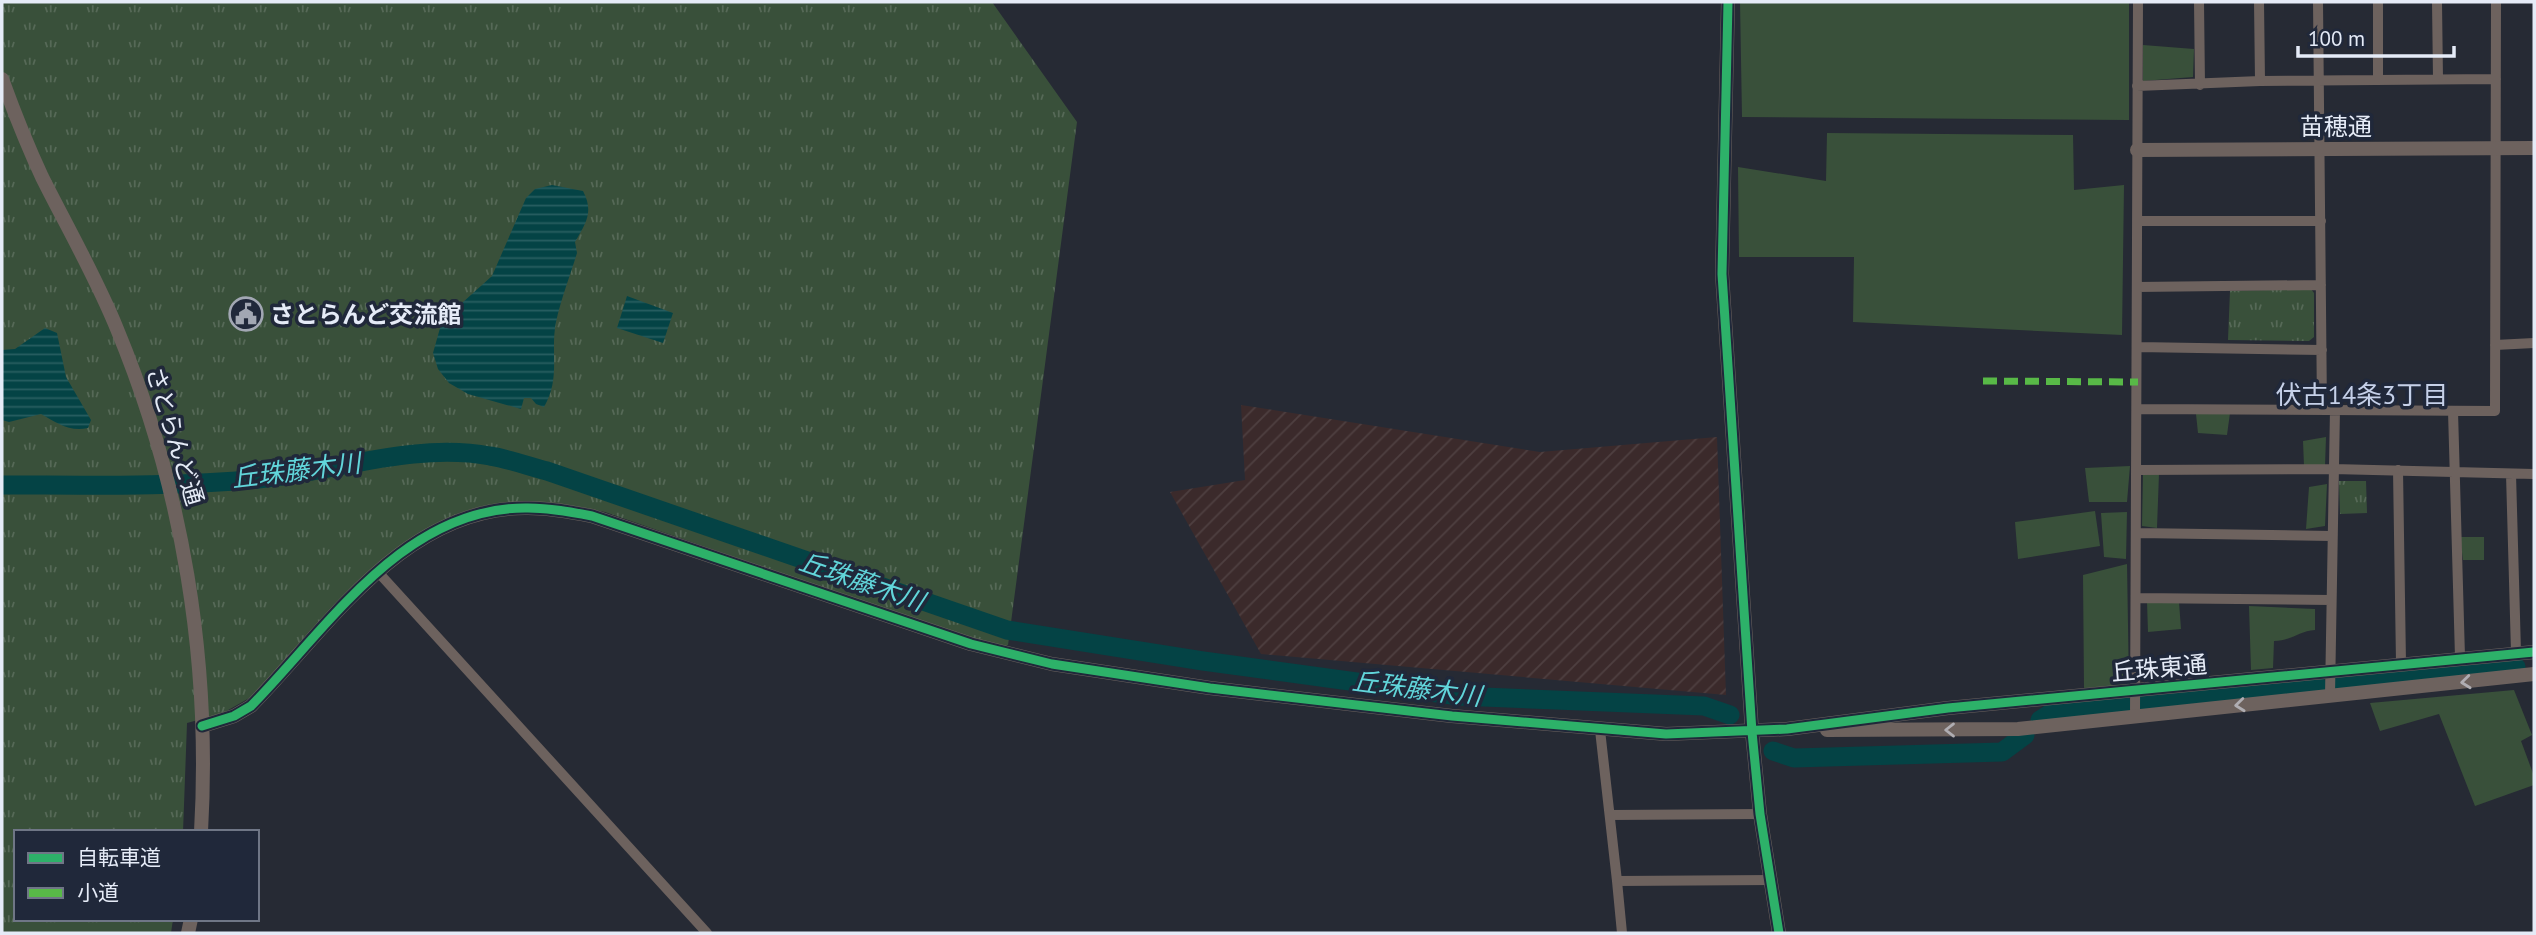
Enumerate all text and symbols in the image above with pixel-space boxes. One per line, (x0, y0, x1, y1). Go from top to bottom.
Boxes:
scale bar (2298, 14, 2454, 58)
text: 100 m (2308, 25, 2365, 52)
street label: 苗穂通 (2300, 111, 2372, 142)
public building icon: さとらんど交流館 (227, 295, 265, 333)
place label: さとらんど交流館 (270, 299, 461, 330)
street label: さとらんど通 (139, 363, 211, 509)
district label: 伏古14条3丁目 (2276, 378, 2448, 411)
water label: 丘珠藤木川 (229, 445, 365, 494)
water label: 丘珠藤木川 (795, 544, 932, 619)
street label: 丘珠東通 (2110, 648, 2208, 688)
water label: 丘珠藤木川 (1350, 664, 1486, 713)
one-way arrow (2461, 674, 2472, 689)
one-way arrow (2234, 697, 2245, 712)
one-way arrow (1944, 722, 1955, 738)
legend (14, 830, 259, 921)
text: 自転車道 (77, 844, 161, 871)
text: 小道 (77, 879, 119, 906)

